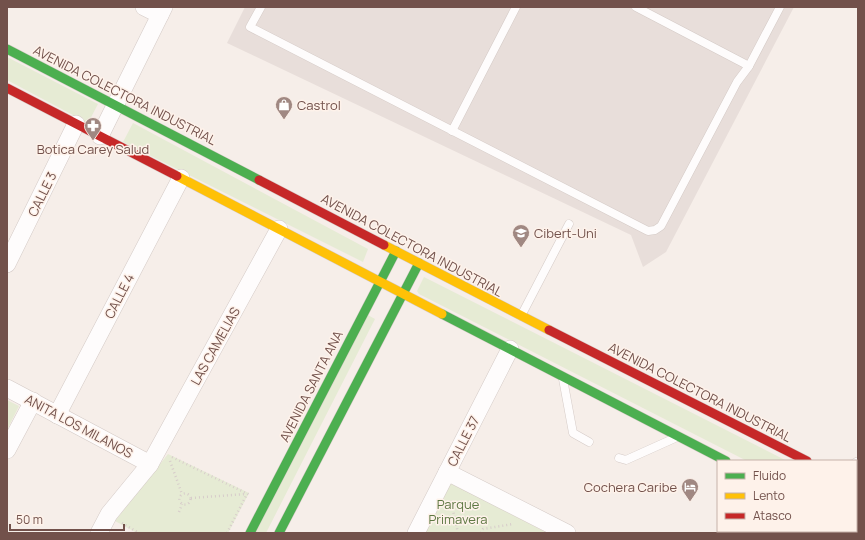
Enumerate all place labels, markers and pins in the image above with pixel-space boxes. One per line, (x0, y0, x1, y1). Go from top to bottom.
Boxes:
shop icon: Castrol (274, 95, 294, 120)
place label: Castrol (297, 96, 341, 114)
pharmacy icon: Botica Carey Salud (83, 116, 103, 141)
place label: Botica Carey Salud (37, 140, 149, 158)
school or university icon: Cibert-Uni (511, 223, 531, 248)
place label: Cibert-Uni (534, 224, 597, 242)
hotel icon: Cochera Caribe (680, 477, 700, 502)
place label: Cochera Caribe (584, 478, 677, 496)

